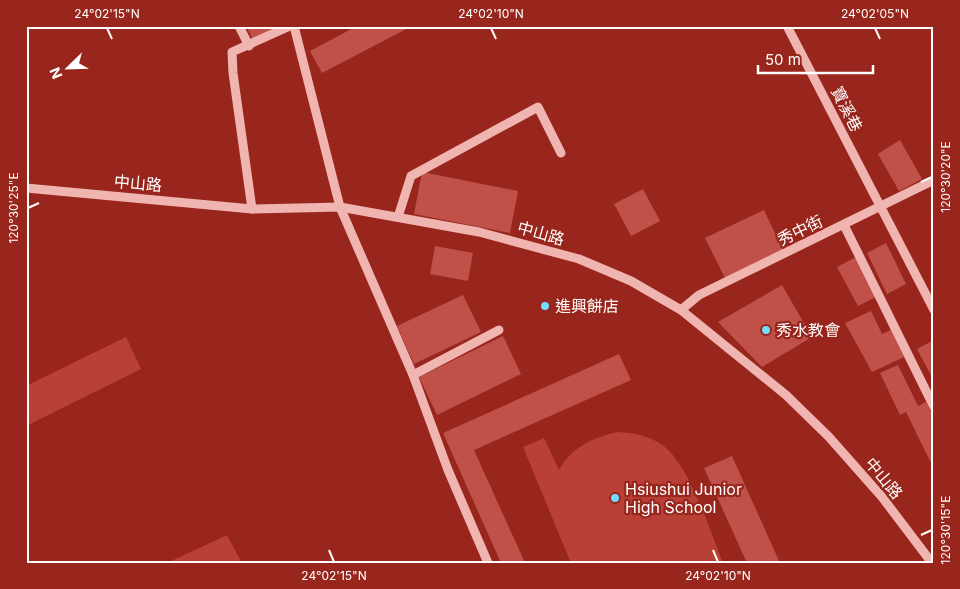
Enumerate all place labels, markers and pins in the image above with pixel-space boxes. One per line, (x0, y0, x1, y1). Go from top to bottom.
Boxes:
place label: 進興餅店 (555, 296, 619, 316)
marker: 進興餅店 (539, 300, 551, 312)
place label: 秀水教會 (776, 320, 840, 340)
marker: 秀水教會 (760, 324, 772, 336)
place label: Hsiushui Junior High School (625, 479, 742, 517)
marker: Hsiushui Junior High School (609, 492, 621, 504)

